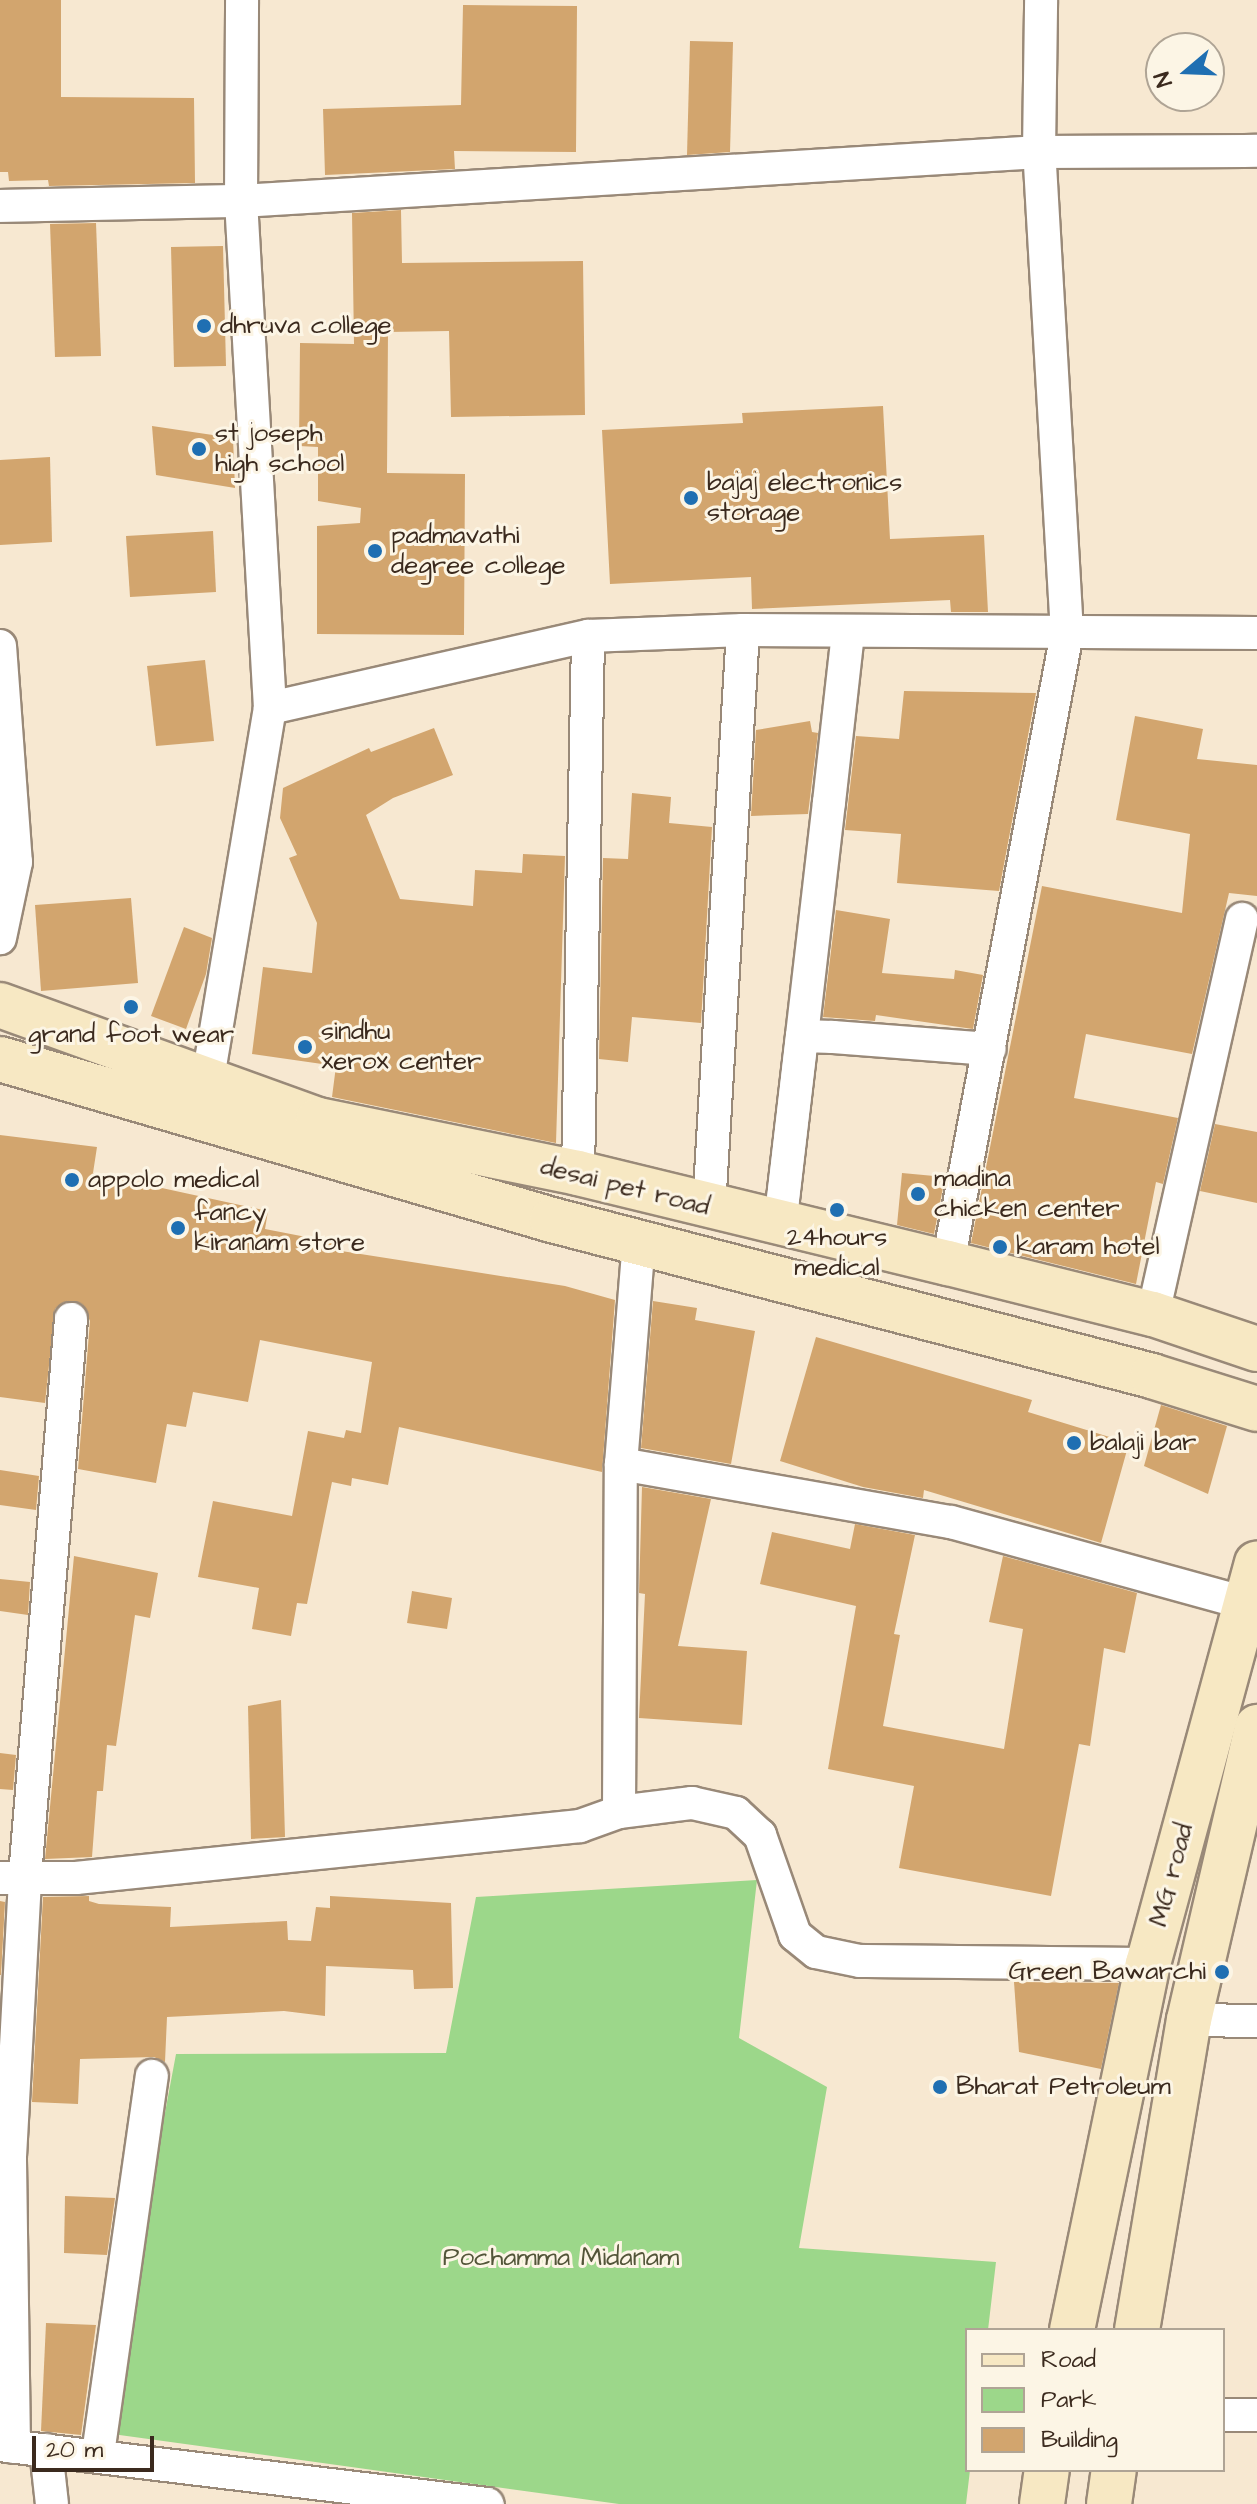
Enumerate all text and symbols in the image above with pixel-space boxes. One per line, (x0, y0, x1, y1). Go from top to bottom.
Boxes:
north arrow (1145, 32, 1225, 112)
text: N (1147, 68, 1181, 91)
place label: dhruva college (220, 310, 392, 342)
marker: dhruva college (195, 317, 213, 335)
place label: st joseph high school (215, 418, 344, 480)
marker: st joseph high school (190, 440, 208, 458)
place label: bajaj electronics storage (707, 467, 902, 528)
marker: bajaj electronics storage (682, 489, 700, 507)
place label: padmavathi degree college (391, 520, 565, 582)
marker: padmavathi degree college (366, 542, 384, 560)
marker: grand foot wear (122, 998, 140, 1016)
place label: sindhu xerox center (321, 1016, 481, 1078)
place label: grand foot wear (28, 1019, 234, 1051)
marker: sindhu xerox center (296, 1038, 314, 1056)
street label: desai pet road (537, 1151, 713, 1223)
place label: madina chicken center (934, 1163, 1120, 1224)
place label: appolo medical (88, 1164, 259, 1196)
marker: appolo medical (63, 1171, 81, 1189)
marker: madina chicken center (909, 1185, 927, 1203)
place label: fancy kiranam store (194, 1197, 365, 1258)
marker: 24hours medical (828, 1201, 846, 1219)
marker: fancy kiranam store (169, 1219, 187, 1237)
place label: 24hours medical (787, 1222, 887, 1284)
place label: karam hotel (1016, 1231, 1160, 1263)
marker: karam hotel (991, 1238, 1009, 1256)
place label: balaji bar (1090, 1427, 1196, 1459)
marker: balaji bar (1065, 1434, 1083, 1452)
street label: MG road (1143, 1820, 1201, 1930)
place label: Green Bawarchi (1009, 1956, 1206, 1988)
marker: Green Bawarchi (1213, 1963, 1231, 1981)
place label: Bharat Petroleum (956, 2071, 1171, 2103)
marker: Bharat Petroleum (931, 2078, 949, 2096)
park label: Pochamma Midanam (443, 2242, 679, 2274)
legend (965, 2328, 1225, 2472)
text: Road (1041, 2343, 1096, 2377)
text: Park (1041, 2383, 1097, 2417)
scale bar (36, 2420, 158, 2470)
text: Building (1041, 2423, 1118, 2457)
text: 20 m (46, 2433, 103, 2467)

